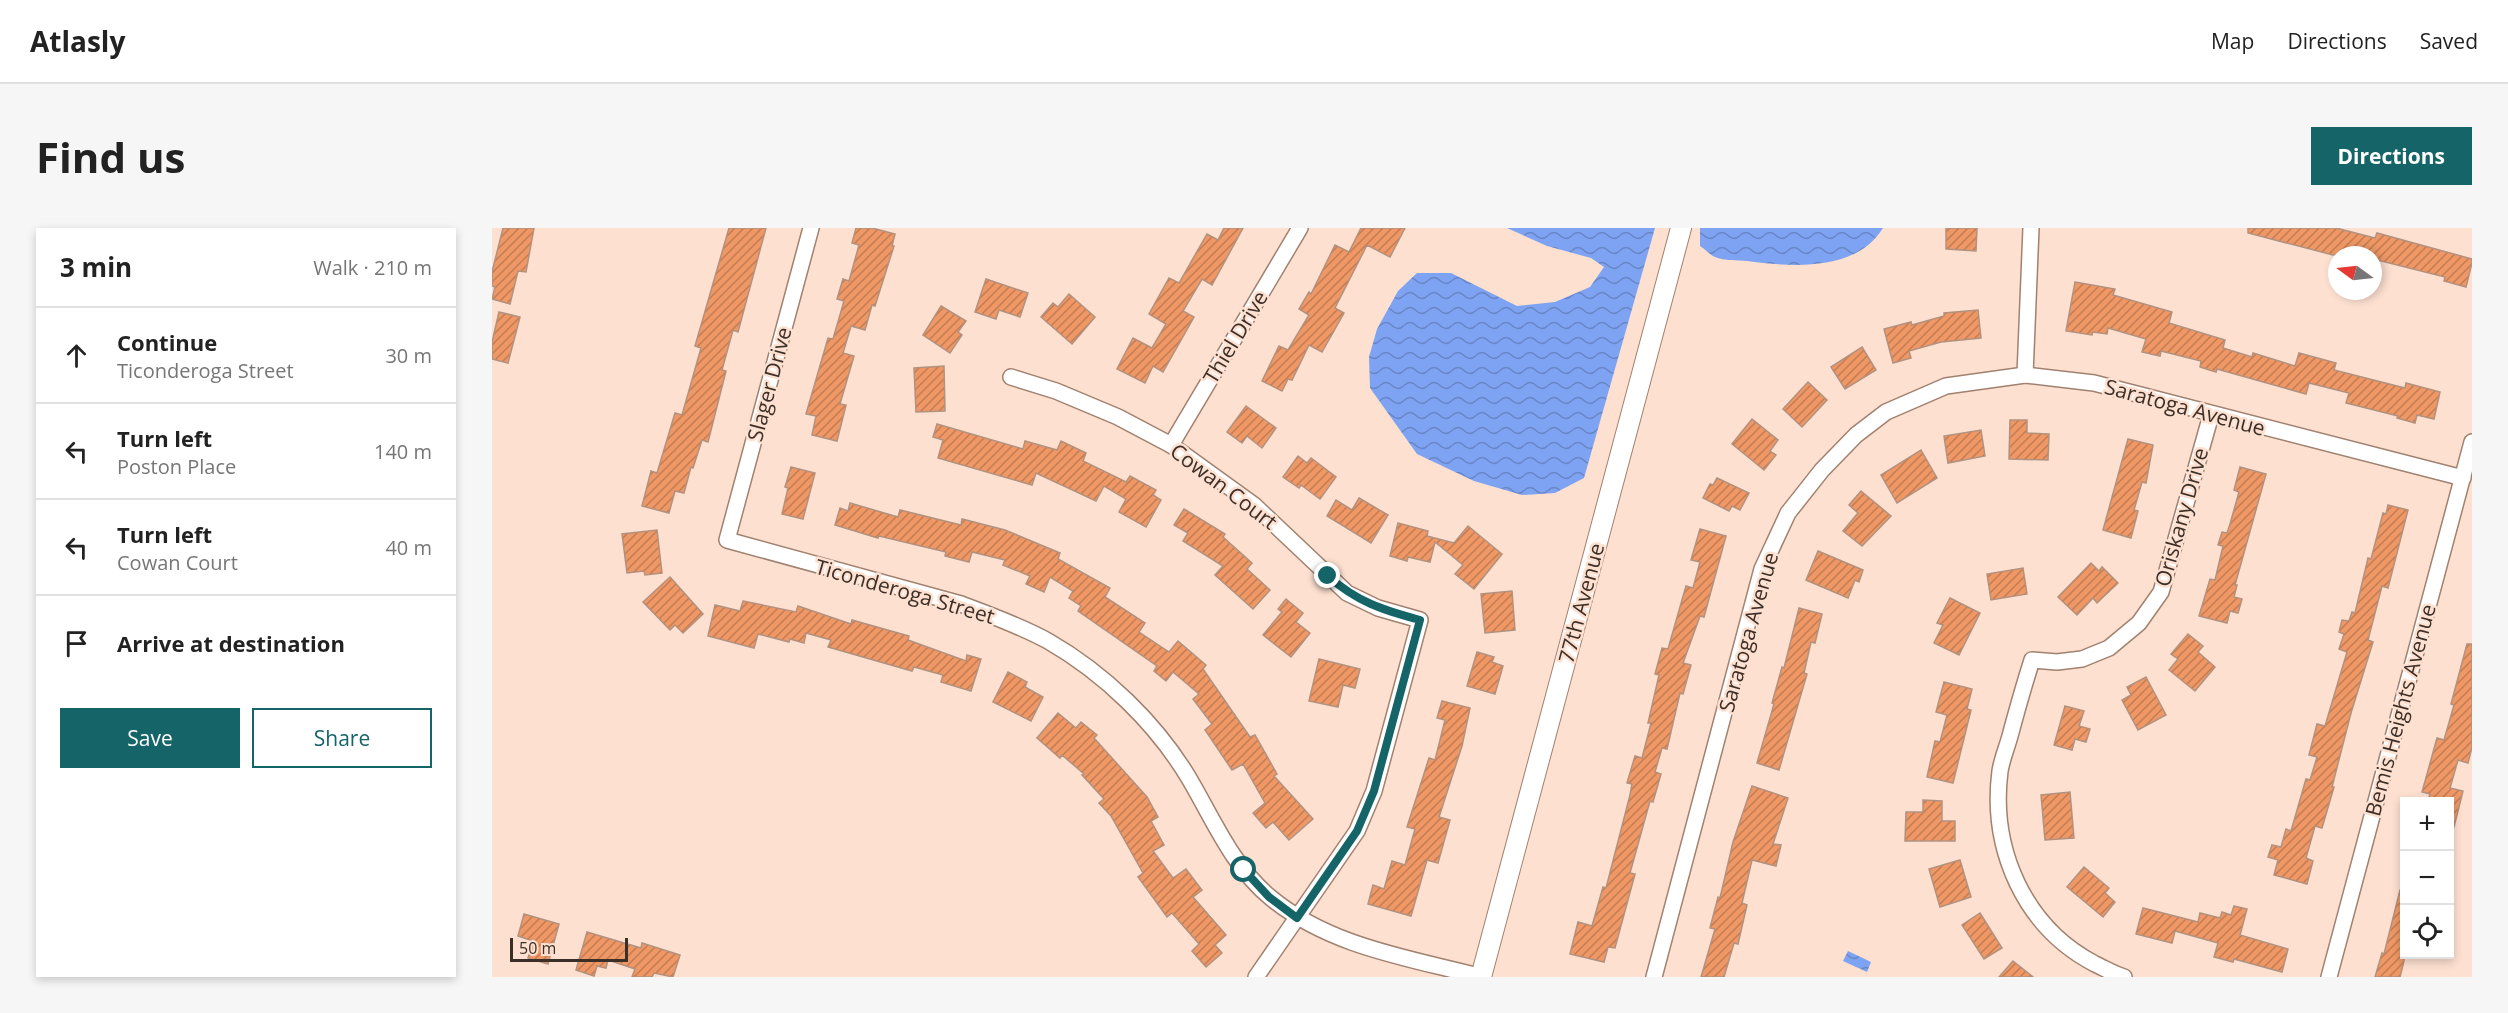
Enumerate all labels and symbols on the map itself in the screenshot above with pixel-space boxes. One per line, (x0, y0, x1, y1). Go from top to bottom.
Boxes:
north arrow (2328, 246, 2382, 300)
street label: Thiel Drive (1196, 285, 1274, 389)
street label: Slager Drive (740, 324, 798, 444)
street label: Saratoga Avenue (2102, 372, 2268, 442)
street label: Cowan Court (1165, 437, 1283, 535)
street label: Oriskany Drive (2148, 444, 2214, 590)
street label: 77th Avenue (1552, 540, 1610, 666)
street label: Saratoga Avenue (1712, 549, 1784, 715)
street label: Ticonderoga Street (812, 552, 998, 630)
route end (1314, 562, 1340, 588)
street label: Bemis Heights Avenue (2358, 601, 2442, 819)
route start (1230, 856, 1256, 882)
scale bar (510, 935, 628, 962)

